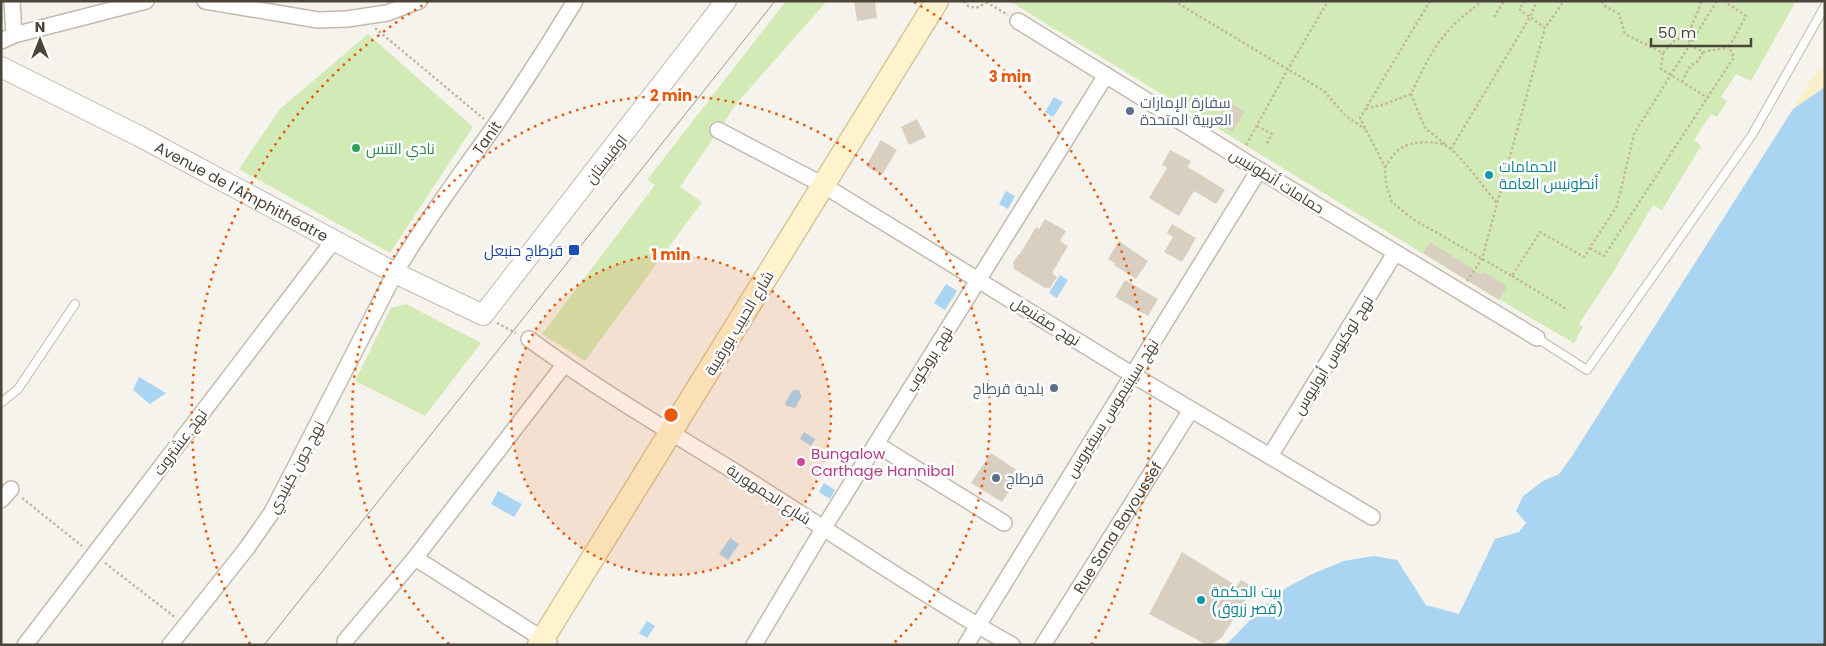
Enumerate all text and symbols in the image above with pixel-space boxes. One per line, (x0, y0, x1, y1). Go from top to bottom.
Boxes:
north arrow (15, 15, 65, 65)
scale bar (1651, 15, 1751, 47)
text: N (35, 17, 45, 37)
text: 50 m (1658, 22, 1696, 43)
text: 3 min (989, 66, 1031, 87)
text: 2 min (650, 85, 692, 106)
place label: سفارة الإمارات العربية المتحدة (1140, 92, 1232, 130)
marker: سفارة الإمارات العربية المتحدة (1124, 105, 1136, 117)
street label: Tanit (467, 116, 506, 159)
street label: اوقيستان (580, 130, 632, 188)
street label: Avenue de l'Amphithéatre (151, 136, 332, 246)
place label: نادي التنس (366, 138, 435, 161)
marker: نادي التنس (350, 142, 362, 154)
street label: حمامات أنطونيس (1226, 144, 1328, 218)
place label: الحمامات أنطونيس العامة (1499, 156, 1599, 194)
marker: الحمامات أنطونيس العامة (1483, 169, 1495, 181)
place label: قرطاج حنبعل (484, 240, 563, 262)
marker: قرطاج حنبعل (567, 243, 581, 257)
text: 1 min (651, 244, 691, 265)
street label: شارع الحبيب بورقيبة (699, 267, 779, 380)
street label: نهج صفنبعل (1007, 291, 1085, 351)
street label: نهج لوكيوس أبوليوس (1288, 291, 1379, 419)
street label: نهج بروكوب (901, 322, 958, 396)
street label: نهج سيبتيموس سيفيروس (1061, 335, 1164, 482)
place label: بلدية قرطاج (973, 378, 1044, 400)
marker: بلدية قرطاج (1048, 382, 1060, 394)
street label: نهج عشتروت (148, 405, 213, 480)
centre of rings (662, 406, 680, 424)
street label: نهج جون كينيدي (263, 417, 331, 518)
place label: Bungalow Carthage Hannibal (811, 443, 954, 481)
marker: Bungalow Carthage Hannibal (795, 456, 807, 468)
street label: Rue Sana Bayoussef (1068, 458, 1166, 597)
street label: شارع الجمهورية (722, 459, 815, 530)
place label: قرطاج (1006, 468, 1044, 490)
marker: قرطاج (990, 472, 1002, 484)
place label: بيت الحكمة (قصر زروق) (1211, 581, 1284, 619)
marker: بيت الحكمة (قصر زروق) (1195, 594, 1207, 606)

